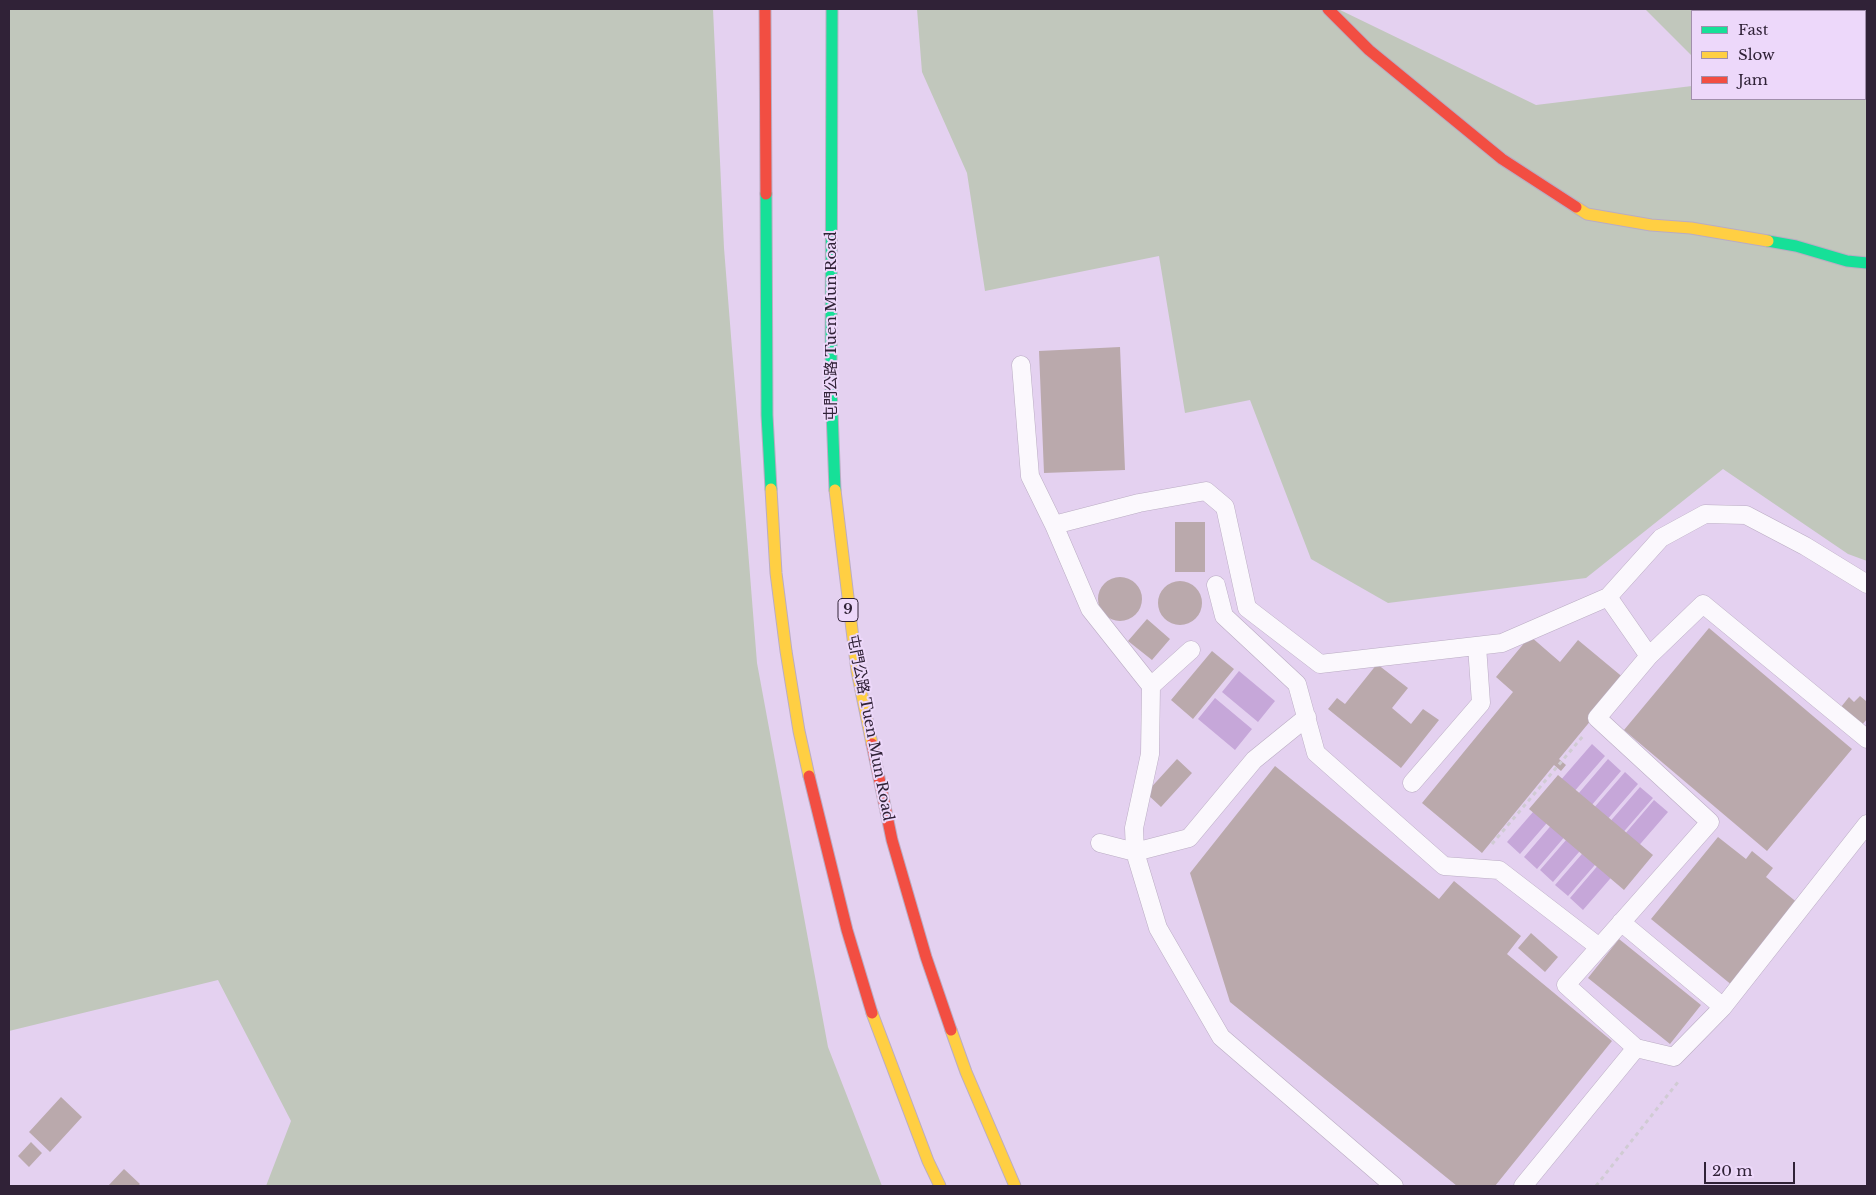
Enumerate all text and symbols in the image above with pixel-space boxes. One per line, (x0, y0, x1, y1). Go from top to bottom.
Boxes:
legend (1691, 10, 1866, 100)
text: Fast (1738, 20, 1768, 39)
text: Slow (1738, 45, 1775, 64)
text: Jam (1738, 70, 1768, 89)
street label: 屯門公路 Tuen Mun Road (823, 231, 841, 421)
road number: 9 (838, 598, 858, 622)
street label: 屯門公路 Tuen Mun Road (843, 633, 897, 823)
scale bar (1706, 1152, 1797, 1184)
text: 20 m (1712, 1161, 1752, 1180)

